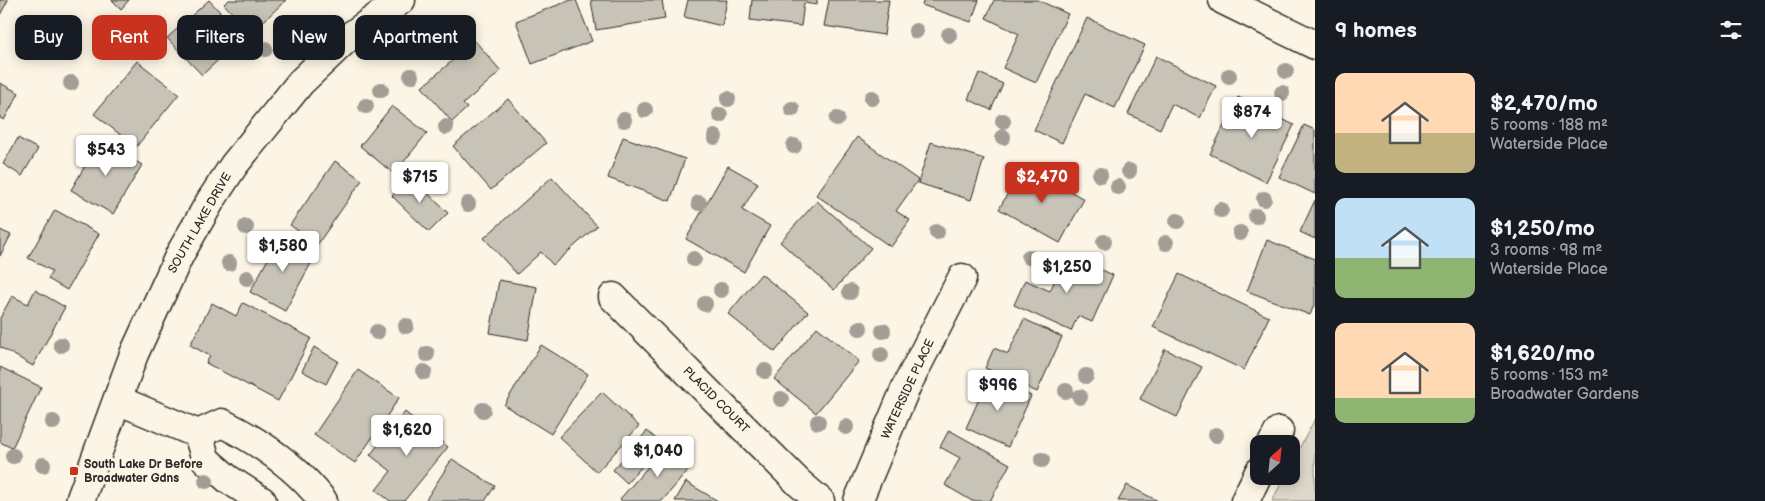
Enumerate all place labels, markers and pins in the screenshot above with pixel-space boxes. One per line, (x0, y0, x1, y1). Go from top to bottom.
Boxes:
pin: $874 (1222, 96, 1282, 139)
pin: $543 (76, 134, 136, 177)
pin: $715 (390, 162, 450, 204)
pin: $2,470 (1001, 162, 1083, 204)
pin: $1,580 (242, 230, 324, 273)
pin: $1,250 (1026, 252, 1108, 294)
pin: $996 (968, 370, 1028, 412)
pin: $1,620 (366, 414, 448, 457)
pin: $1,040 (617, 436, 699, 478)
place label: South Lake Dr Before Broadwater Gdns (84, 457, 203, 486)
marker: South Lake Dr Before Broadwater Gdns (68, 465, 80, 477)

